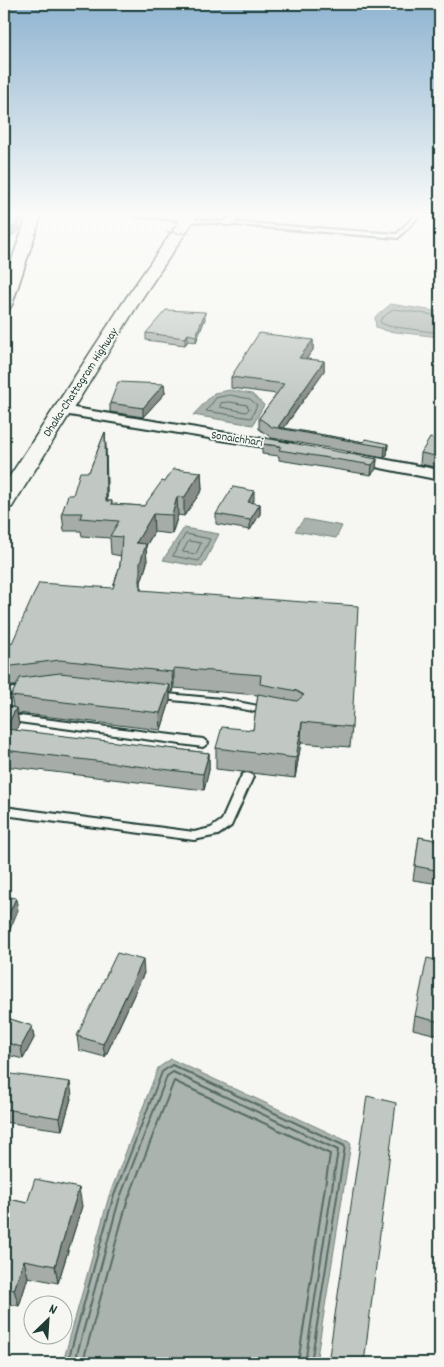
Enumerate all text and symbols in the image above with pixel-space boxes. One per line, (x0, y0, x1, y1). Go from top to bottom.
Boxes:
street label: Dhaka-Chattogram Highway (40, 324, 124, 441)
street label: Sonaichhari (210, 427, 264, 452)
north arrow (22, 1294, 72, 1344)
text: N (45, 1300, 60, 1321)

